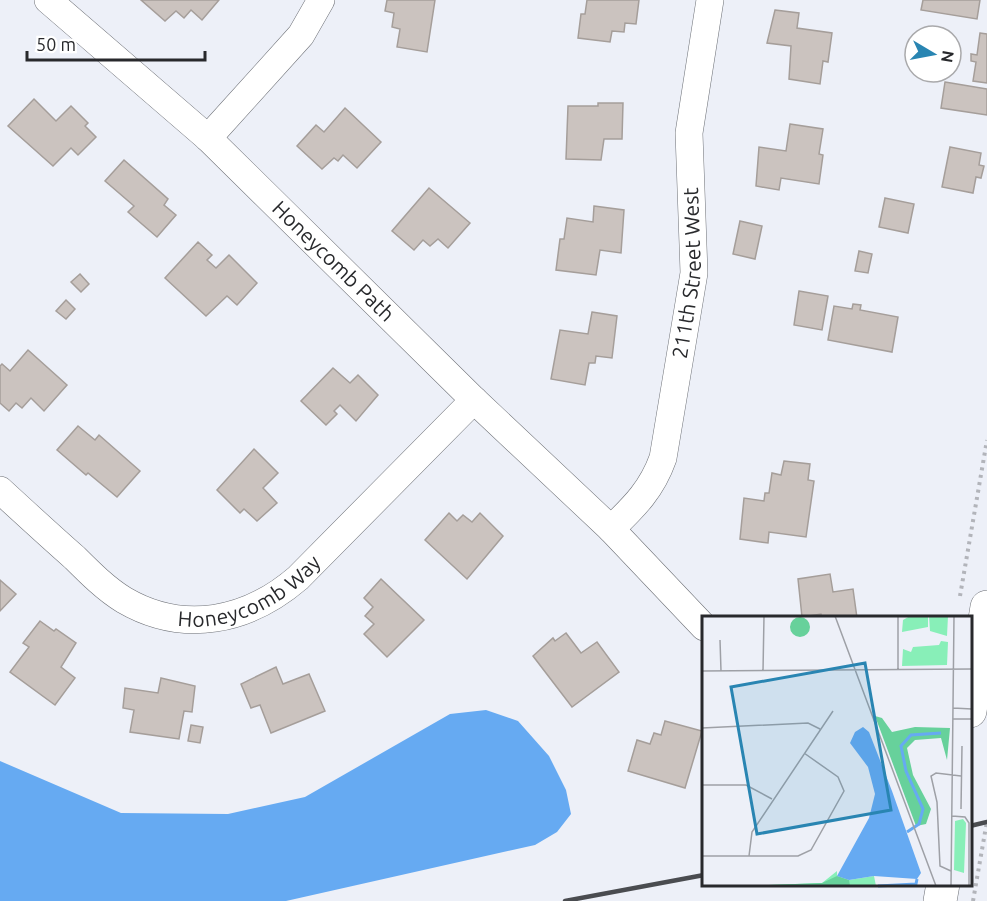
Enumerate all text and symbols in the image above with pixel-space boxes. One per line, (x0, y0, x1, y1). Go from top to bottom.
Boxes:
scale bar (27, 24, 206, 62)
north arrow (903, 24, 963, 84)
text: 50 m (36, 34, 76, 54)
text: N (938, 49, 958, 64)
street label: 211th Street West (667, 187, 705, 360)
street label: Honeycomb Path (268, 195, 400, 326)
street label: Honeycomb Way (177, 550, 325, 631)
inset map (702, 616, 972, 886)

